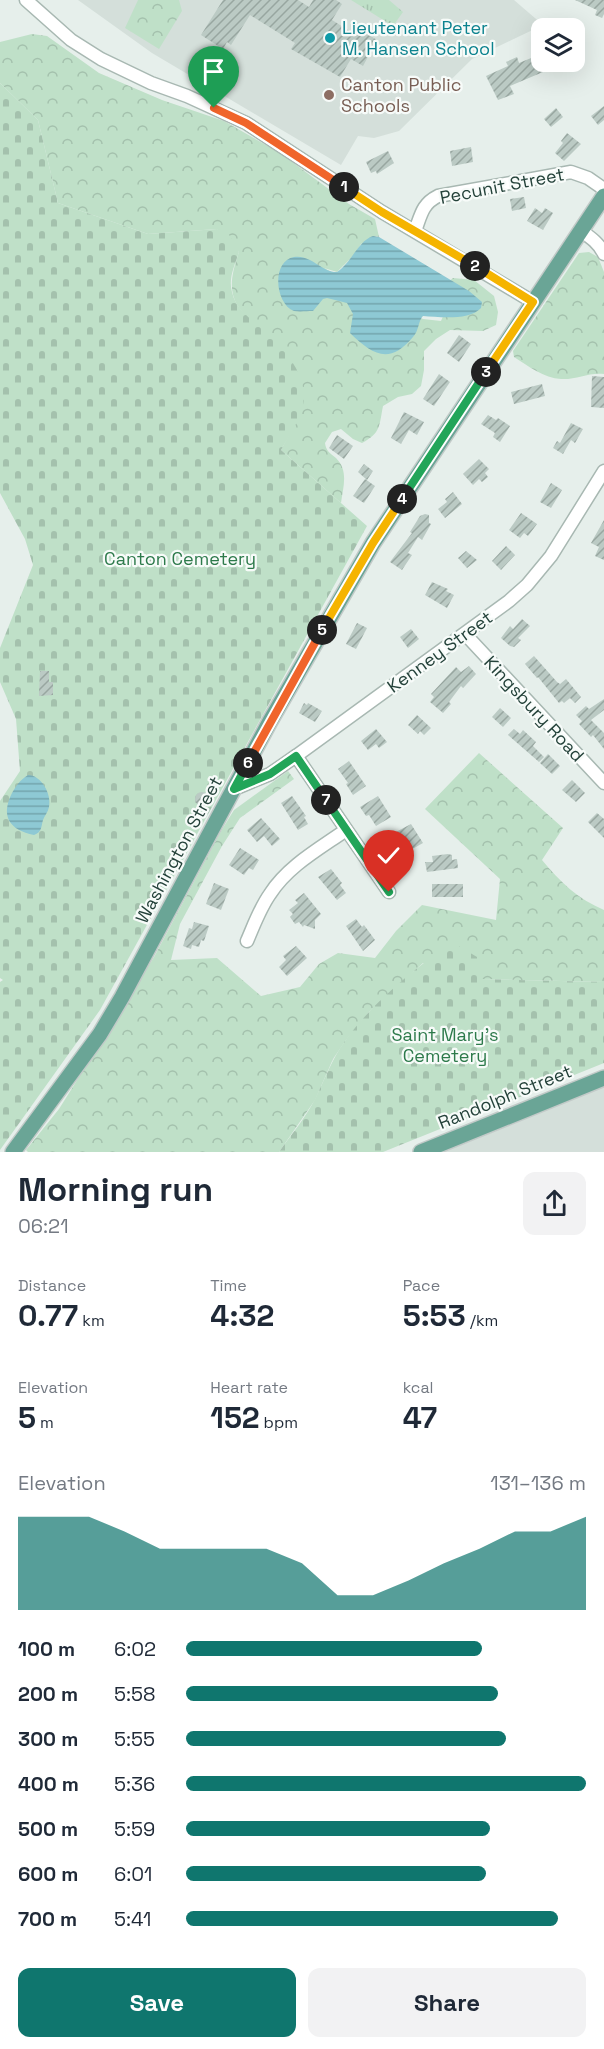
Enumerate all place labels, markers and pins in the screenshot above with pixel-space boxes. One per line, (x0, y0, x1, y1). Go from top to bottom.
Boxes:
place label: Lieutenant Peter M. Hansen School (342, 16, 495, 60)
marker: Lieutenant Peter M. Hansen School (323, 31, 337, 45)
pin (188, 46, 239, 108)
place label: Canton Public Schools (341, 73, 461, 117)
marker: Canton Public Schools (322, 88, 336, 102)
pin: 1 (329, 172, 359, 202)
pin: 2 (460, 251, 490, 281)
pin: 3 (471, 357, 501, 387)
pin: 4 (387, 484, 417, 514)
pin: 5 (307, 615, 337, 645)
pin: 6 (233, 748, 263, 778)
pin: 7 (311, 785, 341, 815)
pin (363, 830, 414, 892)

